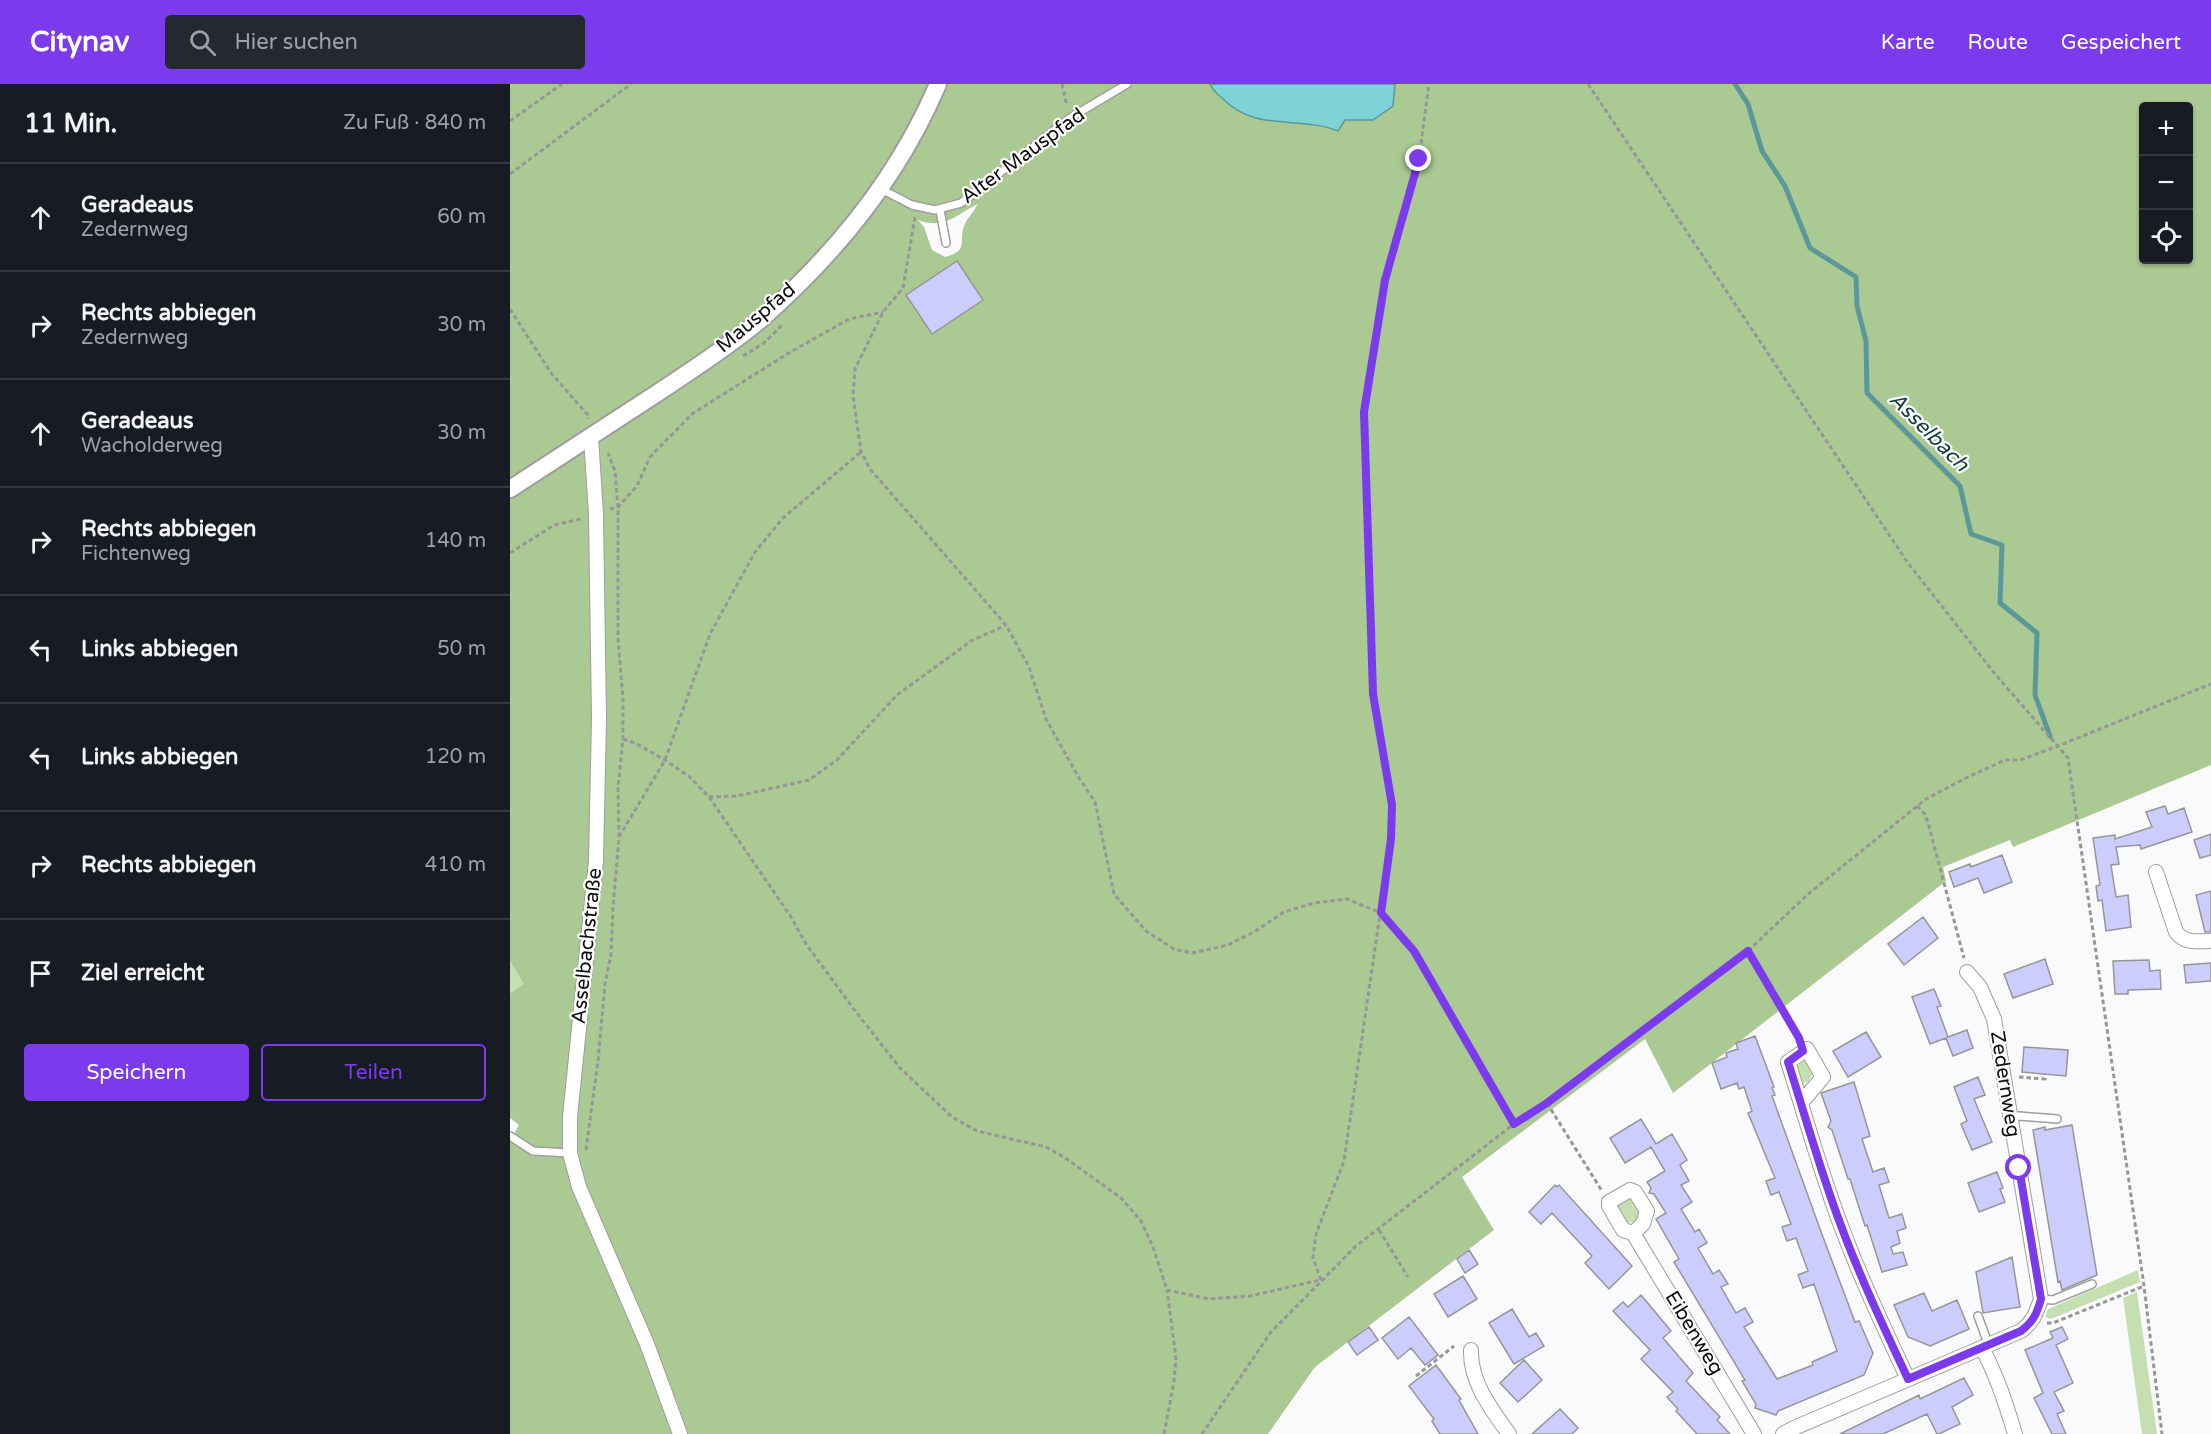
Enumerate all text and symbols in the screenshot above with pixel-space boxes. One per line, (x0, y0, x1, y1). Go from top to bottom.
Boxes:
search box (165, 15, 585, 69)
text: Citynav (30, 25, 129, 59)
icon: search (186, 26, 219, 59)
text: Hier suchen (234, 29, 358, 55)
text: Karte (1881, 30, 1935, 55)
text: Route (1968, 30, 2028, 55)
text: Gespeichert (2061, 30, 2181, 55)
map controls (2139, 102, 2193, 264)
button: + (2139, 102, 2193, 156)
street label: Alter Mauspfad (956, 103, 1090, 209)
text: 11 Min. (24, 108, 117, 139)
text: Zu Fuß · 840 m (343, 111, 486, 135)
route end (1405, 145, 1431, 171)
button: − (2139, 156, 2193, 210)
text: Geradeaus (81, 192, 193, 218)
icon: ahead (24, 201, 57, 234)
text: 60 m (437, 205, 486, 229)
button: locate (2139, 210, 2193, 264)
text: Zedernweg (81, 218, 188, 242)
street label: Mauspfad (712, 278, 800, 358)
text: Rechts abbiegen (81, 300, 256, 326)
icon: right (24, 309, 57, 342)
text: 30 m (437, 313, 486, 337)
text: Zedernweg (81, 326, 188, 350)
water label: Asselbach (1884, 387, 1975, 478)
text: Geradeaus (81, 408, 193, 434)
icon: ahead (24, 417, 57, 450)
text: 30 m (437, 421, 486, 445)
text: Wacholderweg (81, 434, 223, 458)
text: Rechts abbiegen (81, 516, 256, 542)
icon: right (24, 525, 57, 558)
text: 140 m (425, 529, 486, 553)
text: Fichtenweg (81, 542, 191, 566)
icon: left (24, 633, 57, 666)
text: Links abbiegen (81, 636, 239, 662)
text: 50 m (437, 637, 486, 661)
icon: left (24, 741, 57, 774)
text: Links abbiegen (81, 744, 239, 770)
text: 120 m (425, 745, 486, 769)
icon: right (24, 849, 57, 882)
text: Rechts abbiegen (81, 852, 256, 878)
text: 410 m (425, 853, 486, 877)
street label: Asselbachstraße (567, 867, 607, 1025)
icon: arrive (24, 957, 57, 990)
text: Ziel erreicht (81, 960, 204, 986)
street label: Zedernweg (1985, 1029, 2025, 1139)
button: Speichern (24, 1044, 249, 1101)
button: Teilen (261, 1044, 486, 1101)
route start (2005, 1154, 2031, 1180)
street label: Eibenweg (1660, 1287, 1728, 1379)

